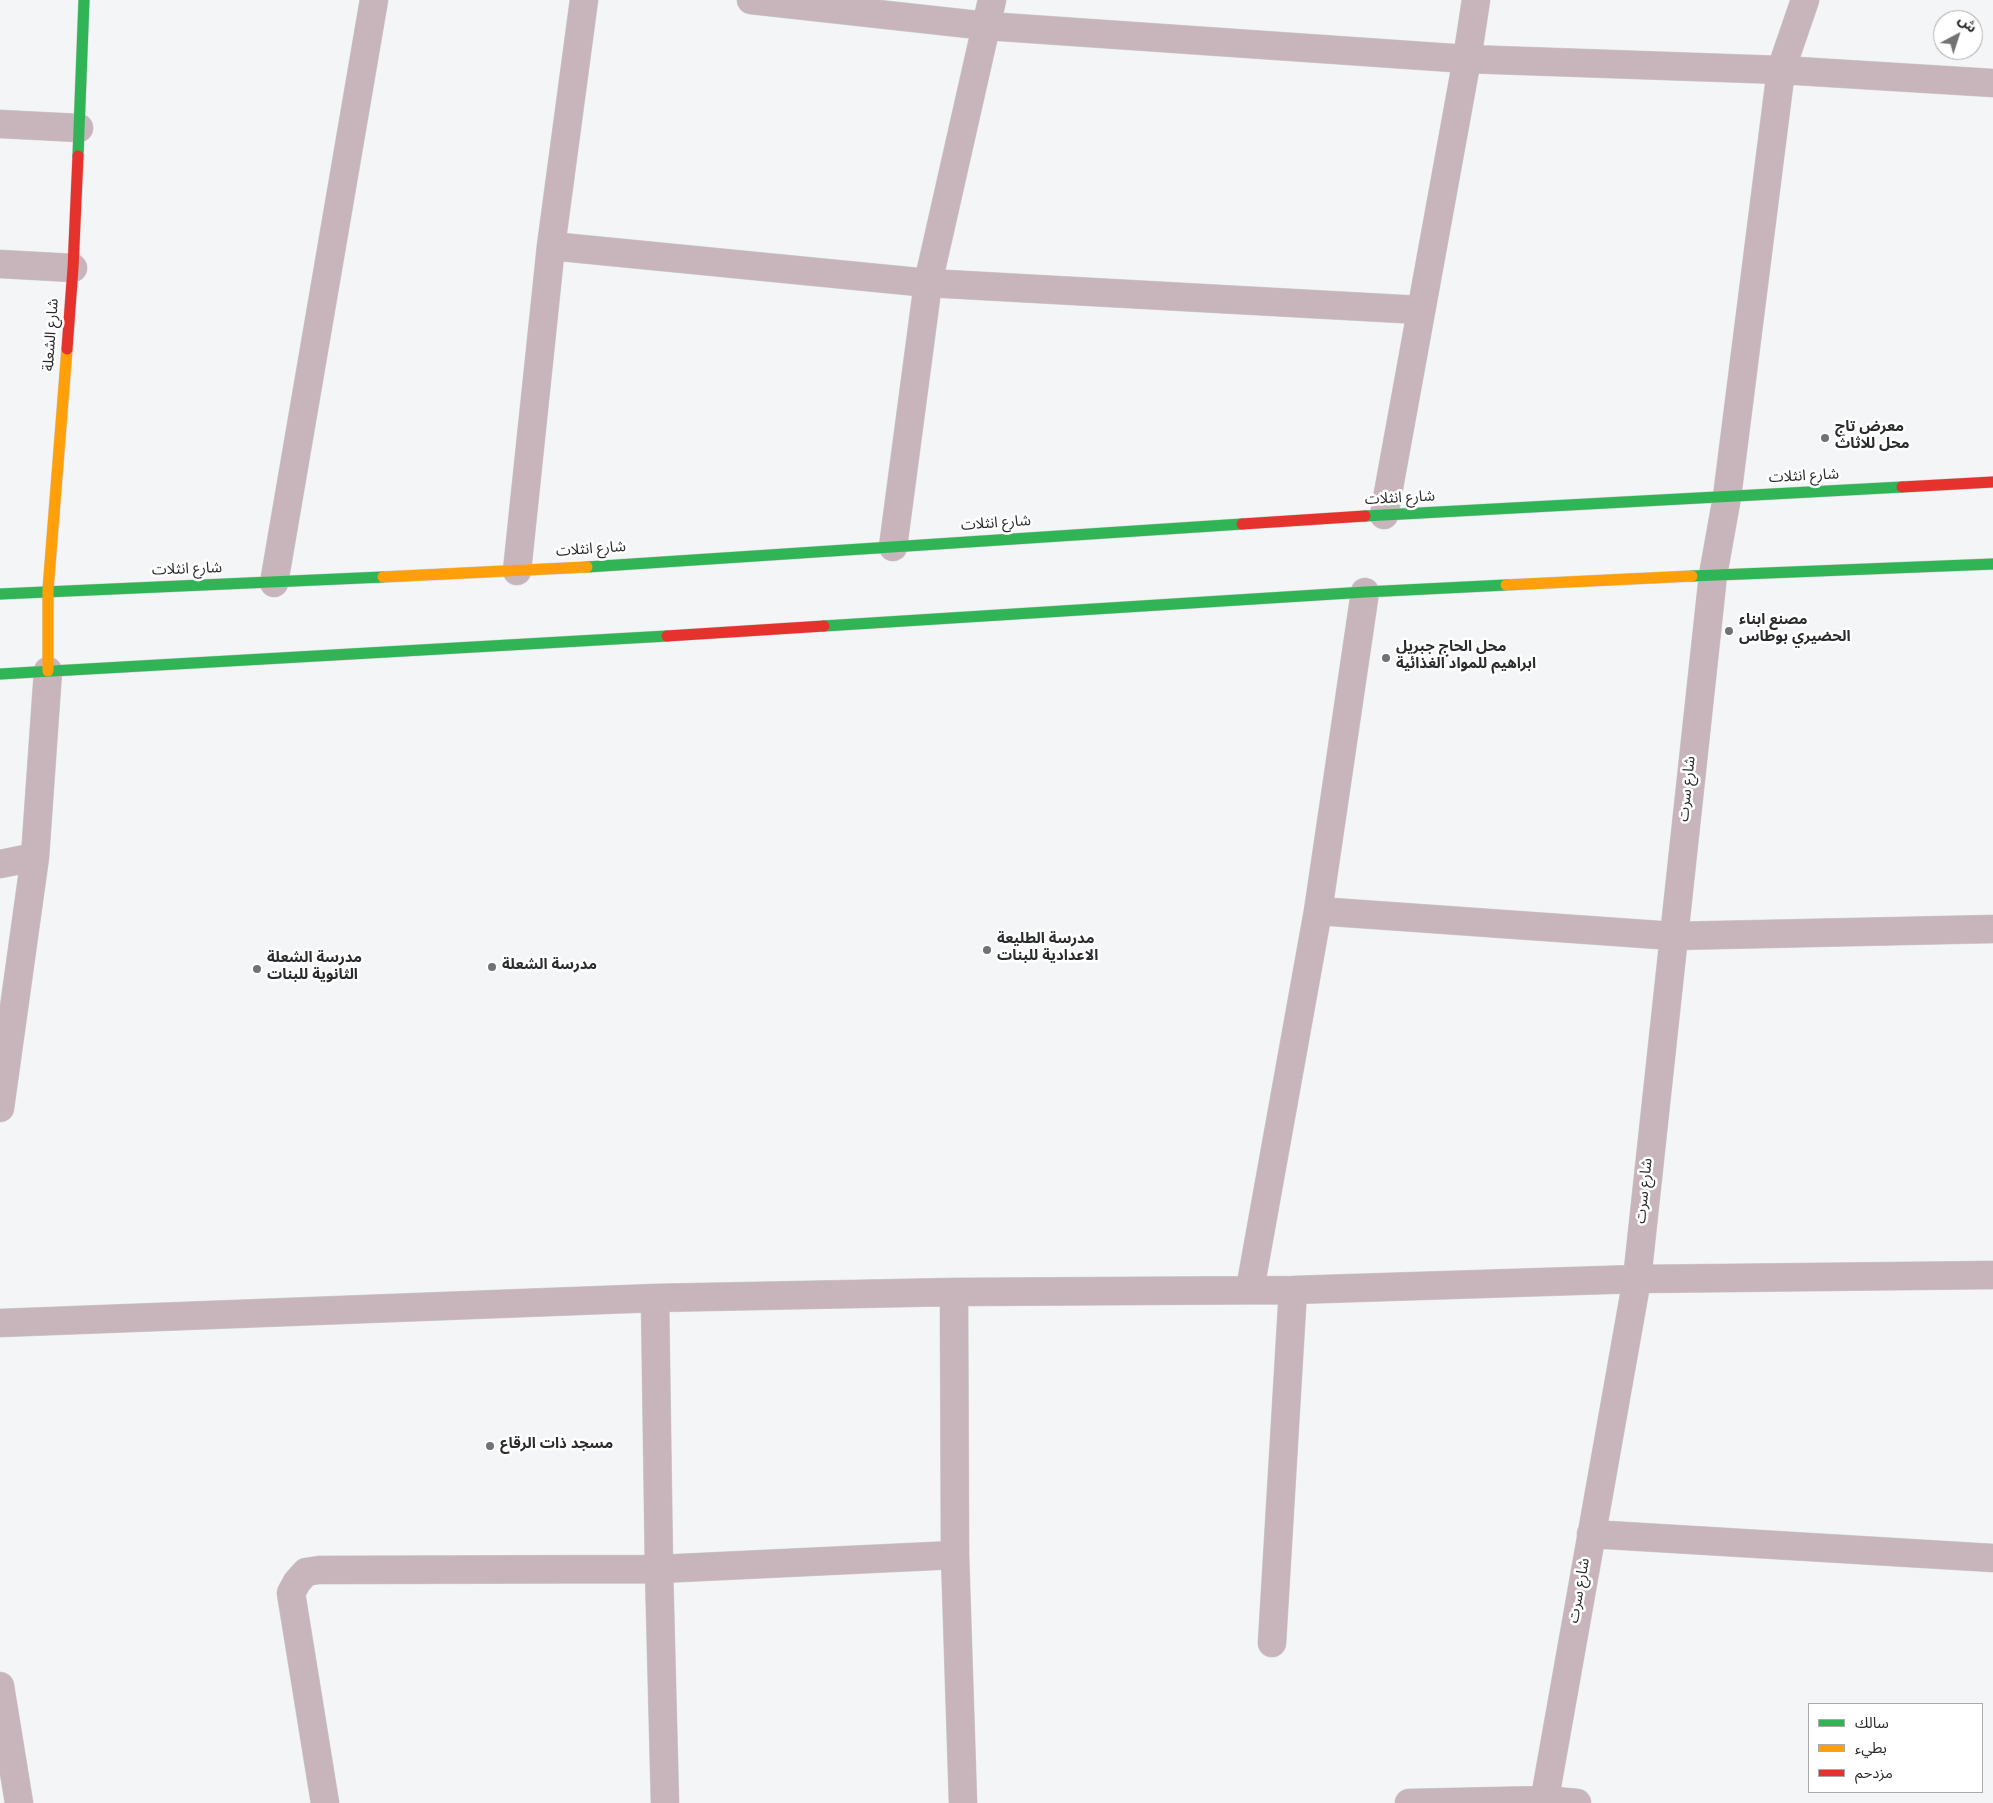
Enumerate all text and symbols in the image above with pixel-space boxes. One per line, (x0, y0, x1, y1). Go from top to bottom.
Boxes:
text: ش (1951, 7, 1984, 41)
north arrow (1933, 10, 1983, 60)
street label: شارع الشعلة (41, 298, 65, 372)
place label: معرض تاج محل للاثاث (1835, 420, 1909, 455)
marker: معرض تاج محل للاثاث (1819, 432, 1831, 444)
street label: شارع انثلات (1768, 467, 1840, 489)
street label: شارع انثلات (1364, 489, 1436, 511)
street label: شارع انثلات (960, 514, 1032, 536)
street label: شارع انثلات (555, 540, 627, 562)
street label: شارع انثلات (152, 561, 222, 581)
place label: مصنع ابناء الحضيري بوطاس (1739, 613, 1851, 648)
marker: مصنع ابناء الحضيري بوطاس (1723, 625, 1735, 637)
place label: محل الحاج جبريل ابراهيم للمواد الغذائية (1396, 640, 1536, 675)
marker: محل الحاج جبريل ابراهيم للمواد الغذائية (1380, 652, 1392, 664)
street label: شارع سرت (1677, 755, 1701, 823)
place label: مدرسة الطليعة الاعدادية للبنات (997, 932, 1098, 967)
marker: مدرسة الطليعة الاعدادية للبنات (981, 944, 993, 956)
place label: مدرسة الشعلة الثانوية للبنات (267, 951, 362, 986)
place label: مدرسة الشعلة (502, 958, 597, 976)
marker: مدرسة الشعلة (486, 961, 498, 973)
marker: مدرسة الشعلة الثانوية للبنات (251, 963, 263, 975)
street label: شارع سرت (1634, 1157, 1658, 1225)
place label: مسجد ذات الرقاع (500, 1437, 613, 1455)
marker: مسجد ذات الرقاع (484, 1440, 496, 1452)
street label: شارع سرت (1566, 1557, 1596, 1625)
legend (1808, 1703, 1983, 1793)
text: سالك (1855, 1707, 1889, 1739)
text: بطيء (1855, 1732, 1887, 1764)
text: مزدحم (1855, 1757, 1893, 1789)

